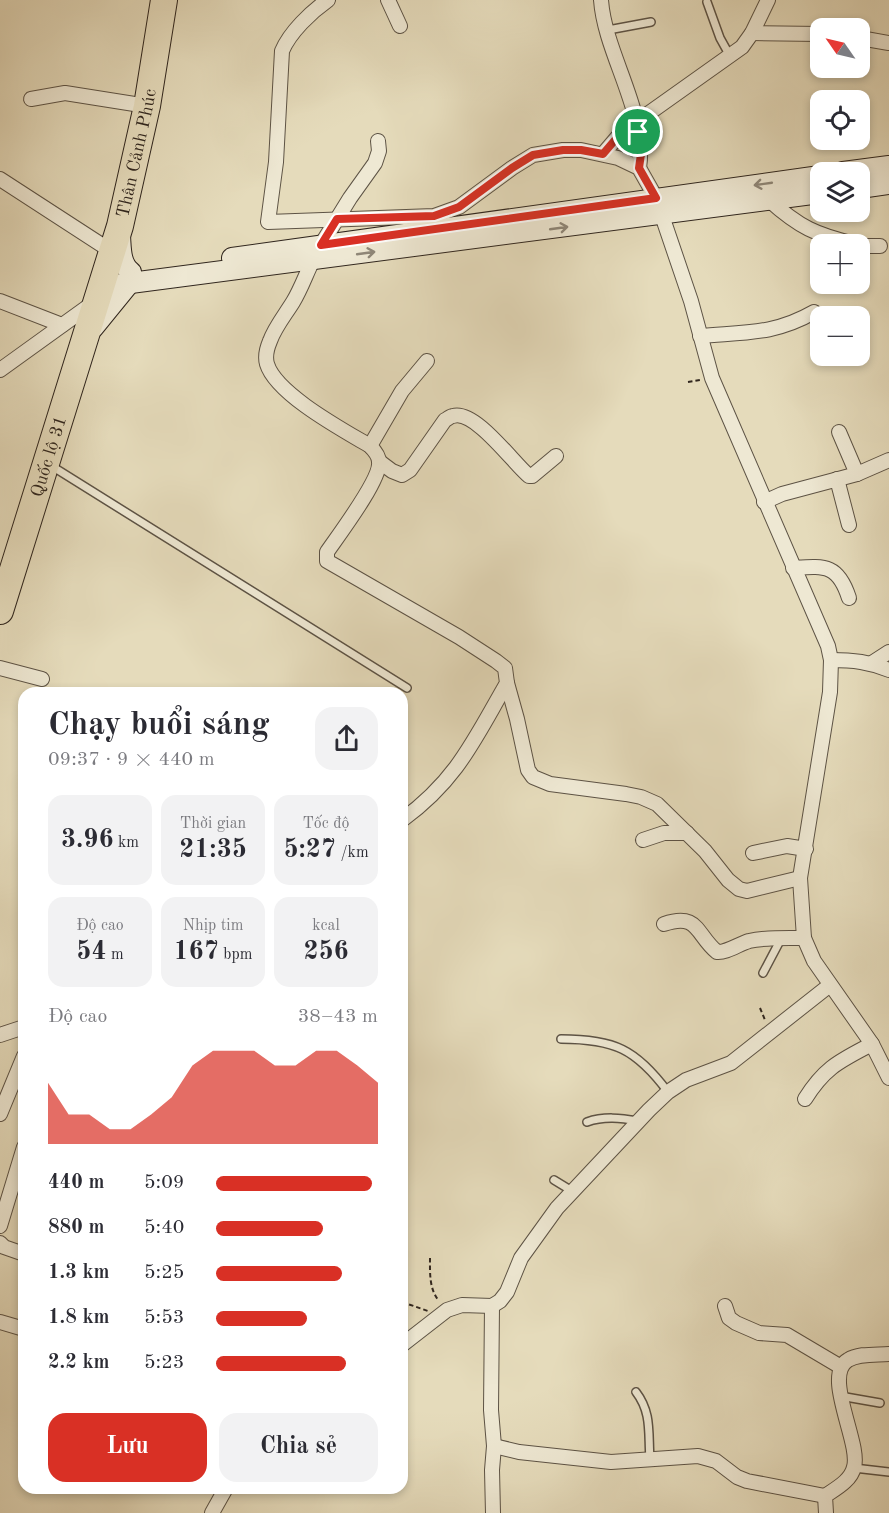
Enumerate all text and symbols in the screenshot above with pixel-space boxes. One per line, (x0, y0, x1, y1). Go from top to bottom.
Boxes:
north arrow (810, 18, 870, 78)
map controls (810, 18, 870, 366)
street label: Thân Cảnh Phúc (114, 87, 160, 219)
button: locate (810, 90, 870, 150)
pin (612, 106, 663, 157)
icon: arrive (621, 115, 654, 148)
button: layers (810, 162, 870, 222)
one-way arrow (753, 178, 773, 189)
one-way arrow (549, 222, 569, 233)
button: + (810, 234, 870, 294)
one-way arrow (356, 248, 376, 259)
button: − (810, 306, 870, 366)
street label: Quốc lộ 31 (28, 414, 70, 499)
button: share (315, 707, 378, 770)
text: Chạy buổi sáng (48, 709, 269, 742)
text: 09:37 · 9 × 440 m (48, 750, 215, 770)
text: Thời gian (180, 816, 246, 832)
text: Tốc độ (302, 816, 350, 832)
text: 3.96 (61, 827, 114, 853)
text: km (114, 835, 139, 851)
text: 21:35 (179, 837, 247, 863)
text: 5:27 (283, 837, 336, 863)
text: /km (336, 845, 369, 861)
text: Độ cao (76, 918, 124, 934)
text: Nhịp tim (183, 918, 243, 934)
text: kcal (312, 918, 340, 934)
text: 54 (76, 939, 106, 965)
text: 167 (174, 939, 219, 965)
text: 256 (303, 939, 349, 965)
text: m (106, 947, 124, 963)
text: bpm (219, 947, 252, 963)
text: Độ cao (48, 1007, 107, 1027)
text: 38–43 m (298, 1007, 378, 1027)
text: 440 m (48, 1173, 104, 1193)
text: 5:09 (144, 1173, 184, 1193)
text: 880 m (48, 1218, 104, 1238)
text: 5:40 (144, 1218, 184, 1238)
text: 1.3 km (48, 1263, 110, 1283)
text: 5:25 (144, 1263, 184, 1283)
text: 1.8 km (48, 1308, 110, 1328)
text: 5:53 (144, 1308, 184, 1328)
text: 2.2 km (48, 1353, 110, 1373)
text: 5:23 (144, 1353, 184, 1373)
button: Lưu (48, 1413, 207, 1482)
button: Chia sẻ (219, 1413, 378, 1482)

